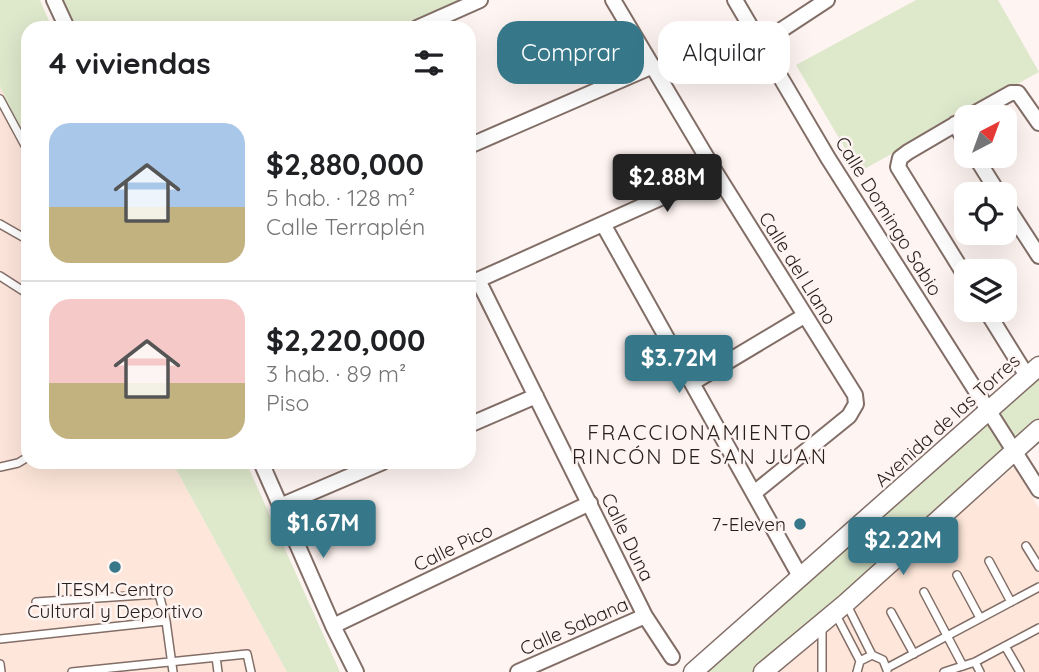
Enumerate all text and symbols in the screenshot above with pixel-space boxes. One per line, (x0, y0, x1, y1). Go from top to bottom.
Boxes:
chip: Comprar (497, 21, 644, 84)
chip: Alquilar (658, 21, 790, 84)
text: 4 viviendas (49, 44, 211, 82)
icon: filters (410, 44, 448, 82)
north arrow (954, 105, 1017, 168)
map controls (954, 105, 1017, 322)
street label: Calle Domingo Sabio (830, 132, 948, 300)
text: $2,880,000 (266, 145, 424, 183)
icon: home (105, 151, 189, 235)
pin: $2.88M (610, 154, 724, 214)
text: $2.88M (629, 162, 705, 191)
button: locate (954, 182, 1017, 245)
text: 5 hab. · 128 m² (266, 183, 415, 212)
street label: Calle del Llano (754, 207, 842, 329)
text: Calle Terraplén (266, 212, 425, 241)
button: layers (954, 259, 1017, 322)
text: $2,220,000 (266, 321, 425, 359)
icon: home (105, 327, 189, 411)
pin: $3.72M (622, 336, 736, 395)
text: $3.72M (641, 343, 717, 372)
street label: Avenida de las Torres (869, 348, 1025, 492)
text: 3 hab. · 89 m² (266, 359, 406, 388)
text: Piso (266, 388, 309, 417)
district label: FRACCIONAMIENTO RINCÓN DE SAN JUAN (572, 419, 828, 469)
street label: Calle Duna (596, 489, 660, 585)
pin: $1.67M (266, 500, 380, 560)
text: $1.67M (287, 508, 359, 537)
place label: 7-Eleven (712, 512, 786, 536)
marker: 7-Eleven (792, 516, 808, 532)
street label: Calle Pico (409, 518, 497, 576)
pin: $2.22M (846, 518, 960, 577)
text: $2.22M (864, 525, 942, 554)
marker: ITESM Centro Cultural y Deportivo (107, 559, 123, 575)
place label: ITESM Centro Cultural y Deportivo (27, 577, 203, 623)
street label: Calle Sabana (516, 591, 632, 661)

